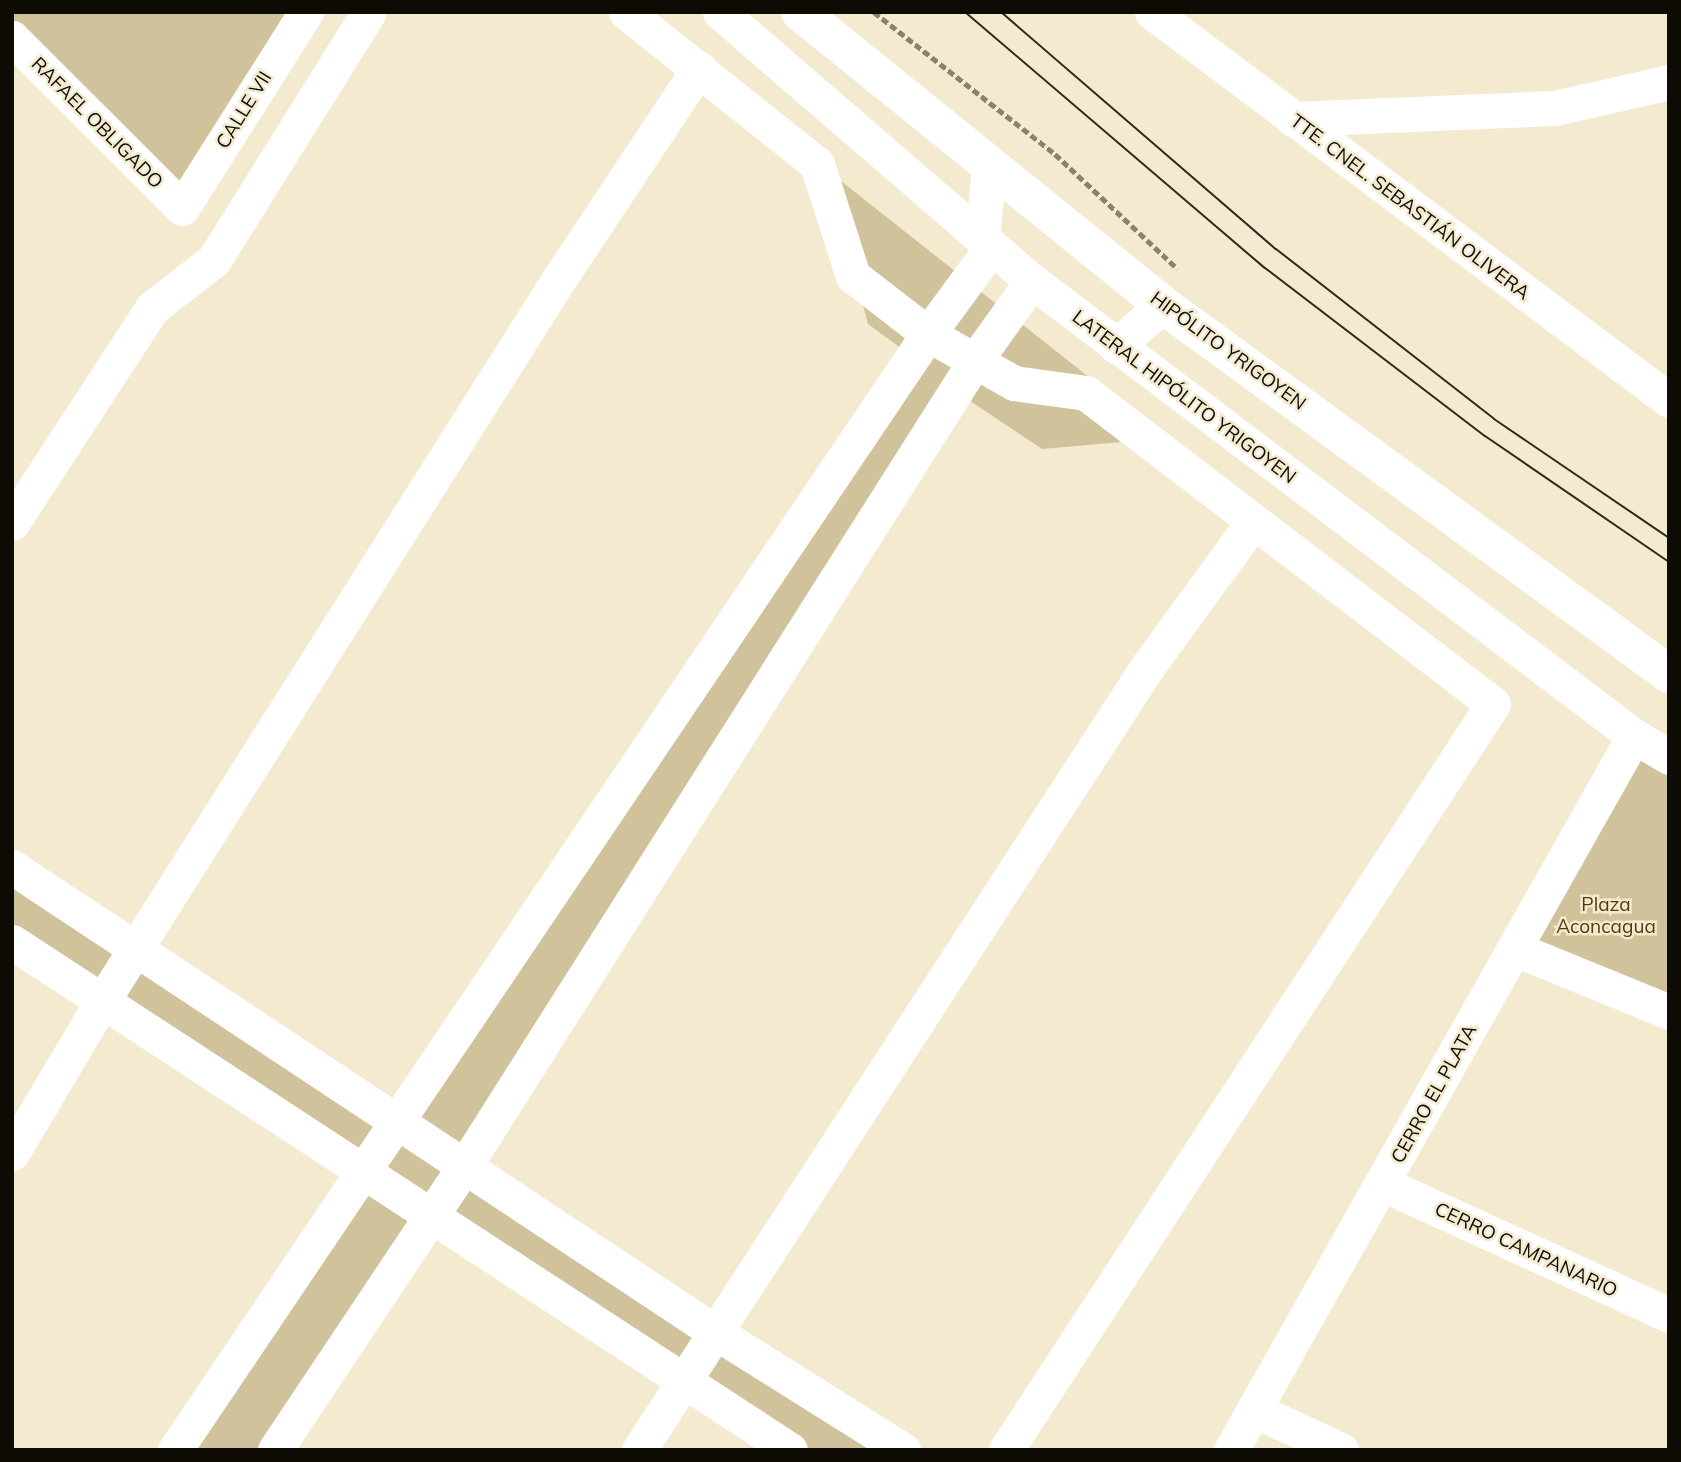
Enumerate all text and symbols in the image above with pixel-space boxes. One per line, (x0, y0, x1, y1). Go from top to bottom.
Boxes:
street label: RAFAEL OBLIGADO (27, 53, 167, 193)
street label: CALLE VII (211, 67, 277, 153)
street label: TTE. CNEL. SEBASTIÁN OLIVERA (1286, 109, 1534, 305)
street label: HIPÓLITO YRIGOYEN (1146, 287, 1310, 415)
street label: LATERAL HIPÓLITO YRIGOYEN (1068, 305, 1300, 489)
park label: Plaza Aconcagua (1556, 894, 1656, 938)
street label: CERRO EL PLATA (1386, 1021, 1482, 1167)
street label: CERRO CAMPANARIO (1431, 1198, 1621, 1302)

